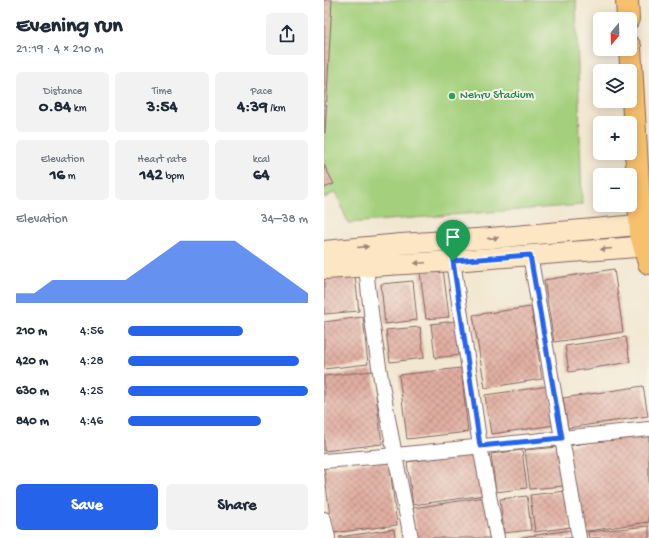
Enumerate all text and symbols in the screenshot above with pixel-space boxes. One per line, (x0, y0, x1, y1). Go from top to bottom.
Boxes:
north arrow (593, 12, 637, 56)
map controls (593, 12, 637, 212)
button: share (266, 13, 308, 55)
text: Evening run (16, 14, 123, 40)
text: 21:19 · 4 × 210 m (16, 42, 104, 57)
button: layers (593, 64, 637, 108)
text: Distance (43, 86, 82, 98)
text: Time (152, 86, 172, 98)
text: Pace (251, 86, 272, 98)
place label: Nehru Stadium (460, 89, 535, 103)
marker: Nehru Stadium (447, 91, 457, 101)
text: 0.84 (39, 98, 71, 118)
text: 3:54 (146, 98, 178, 118)
text: 4:39 (237, 98, 268, 118)
text: km (71, 103, 87, 115)
text: /km (268, 103, 286, 115)
button: + (593, 116, 637, 160)
text: Elevation (41, 154, 85, 166)
text: Heart rate (137, 154, 187, 166)
text: kcal (253, 154, 270, 166)
text: 16 (50, 166, 65, 186)
text: 142 (140, 166, 163, 186)
text: 64 (253, 166, 270, 186)
button: − (593, 168, 637, 212)
text: m (65, 171, 76, 183)
text: bpm (163, 171, 184, 183)
text: Elevation (16, 212, 68, 227)
text: 34–38 m (261, 212, 308, 227)
pin (436, 220, 470, 261)
icon: arrive (442, 226, 464, 248)
one-way arrow (486, 235, 499, 241)
one-way arrow (357, 244, 369, 251)
one-way arrow (600, 245, 612, 252)
one-way arrow (414, 259, 426, 266)
text: 210 m (16, 324, 47, 339)
text: 4:56 (80, 324, 104, 339)
text: 420 m (16, 354, 48, 369)
text: 4:28 (80, 354, 104, 369)
text: 630 m (16, 384, 49, 399)
text: 4:25 (80, 384, 103, 399)
text: 840 m (16, 414, 49, 429)
text: 4:46 (80, 414, 103, 429)
button: Save (16, 484, 158, 530)
button: Share (166, 484, 308, 530)

